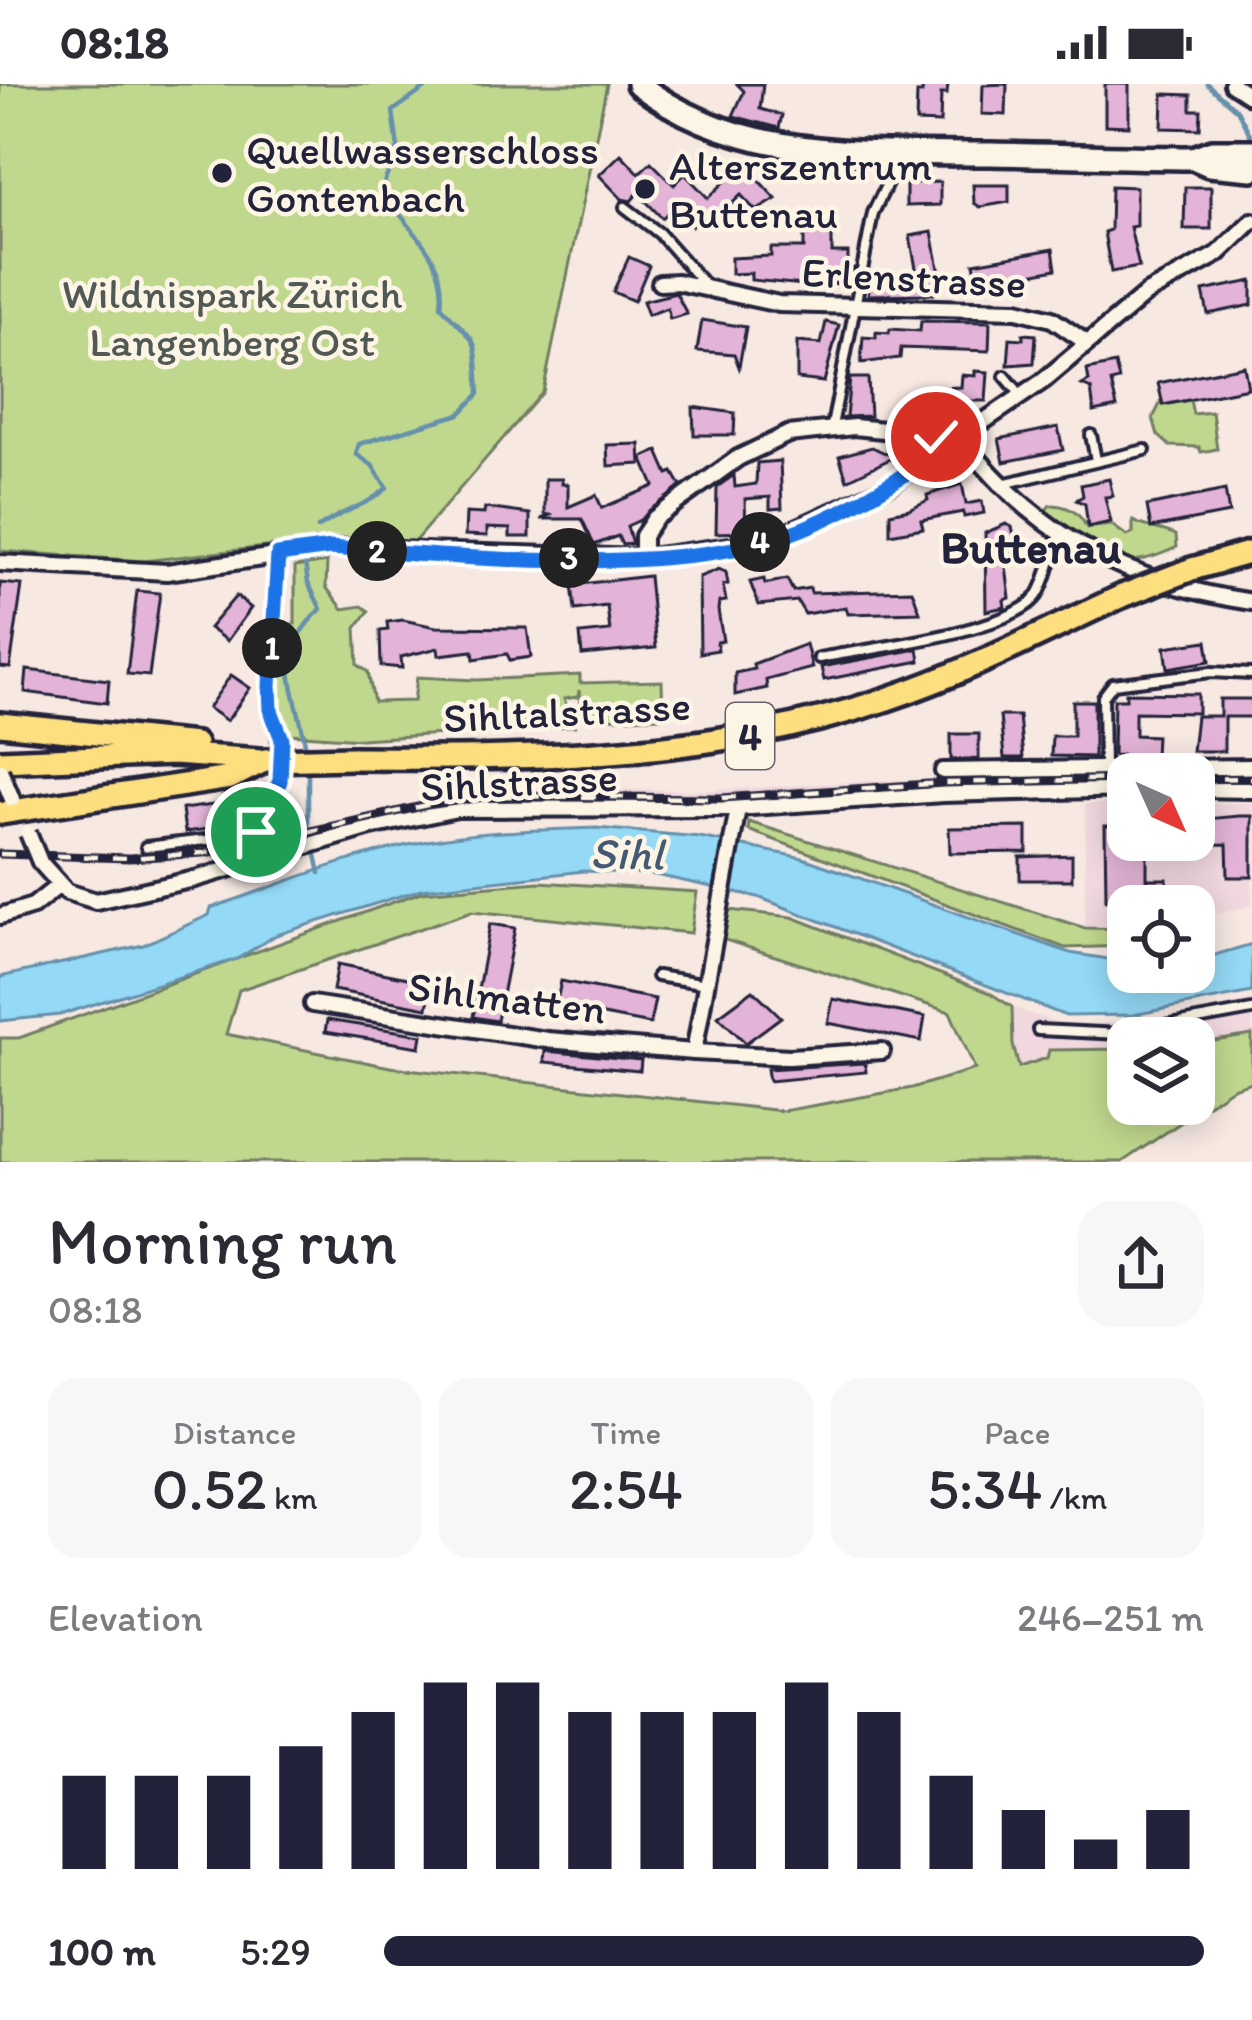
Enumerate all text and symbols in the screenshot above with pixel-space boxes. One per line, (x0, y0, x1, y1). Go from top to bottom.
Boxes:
text: 08:18 (60, 15, 169, 69)
place label: Quellwasserschloss Gontenbach (246, 124, 599, 223)
place label: Alterszentrum Buttenau (669, 140, 932, 239)
marker: Quellwasserschloss Gontenbach (209, 160, 235, 186)
marker: Alterszentrum Buttenau (632, 176, 658, 202)
street label: Erlenstrasse (800, 246, 1028, 309)
park label: Wildnispark Zürich Langenberg Ost (62, 268, 403, 367)
pin (885, 386, 987, 488)
icon: check (903, 404, 969, 470)
pin: 4 (730, 512, 790, 572)
district label: Buttenau (940, 520, 1122, 574)
pin: 2 (347, 521, 407, 581)
text: 4 (750, 522, 770, 561)
pin: 3 (539, 528, 599, 588)
text: 2 (368, 531, 386, 570)
text: 3 (560, 538, 578, 577)
pin: 1 (242, 618, 302, 678)
text: 1 (264, 628, 280, 667)
street label: Sihltalstrasse (442, 680, 692, 743)
road number: 4 (726, 703, 774, 769)
street label: Sihlstrasse (419, 751, 619, 812)
north arrow (1107, 753, 1215, 861)
map controls (1107, 753, 1215, 1125)
pin (205, 781, 307, 883)
icon: arrive (223, 799, 289, 865)
water label: Sihl (590, 825, 668, 881)
button: locate (1107, 885, 1215, 993)
street label: Sihlmatten (405, 960, 609, 1035)
button: layers (1107, 1017, 1215, 1125)
text: Morning run (48, 1201, 397, 1281)
button: share (1078, 1201, 1204, 1327)
text: 08:18 (48, 1286, 142, 1333)
text: Distance (173, 1413, 296, 1452)
text: Time (591, 1413, 661, 1452)
text: Pace (984, 1413, 1050, 1452)
text: 0.52 (152, 1452, 267, 1524)
text: 2:54 (569, 1452, 683, 1524)
text: 5:34 (927, 1452, 1042, 1524)
text: km (267, 1478, 318, 1517)
text: /km (1042, 1478, 1107, 1517)
text: Elevation (48, 1594, 203, 1641)
text: 246–251 m (1017, 1594, 1204, 1641)
text: 100 m (48, 1928, 156, 1975)
text: 5:29 (240, 1928, 311, 1975)

